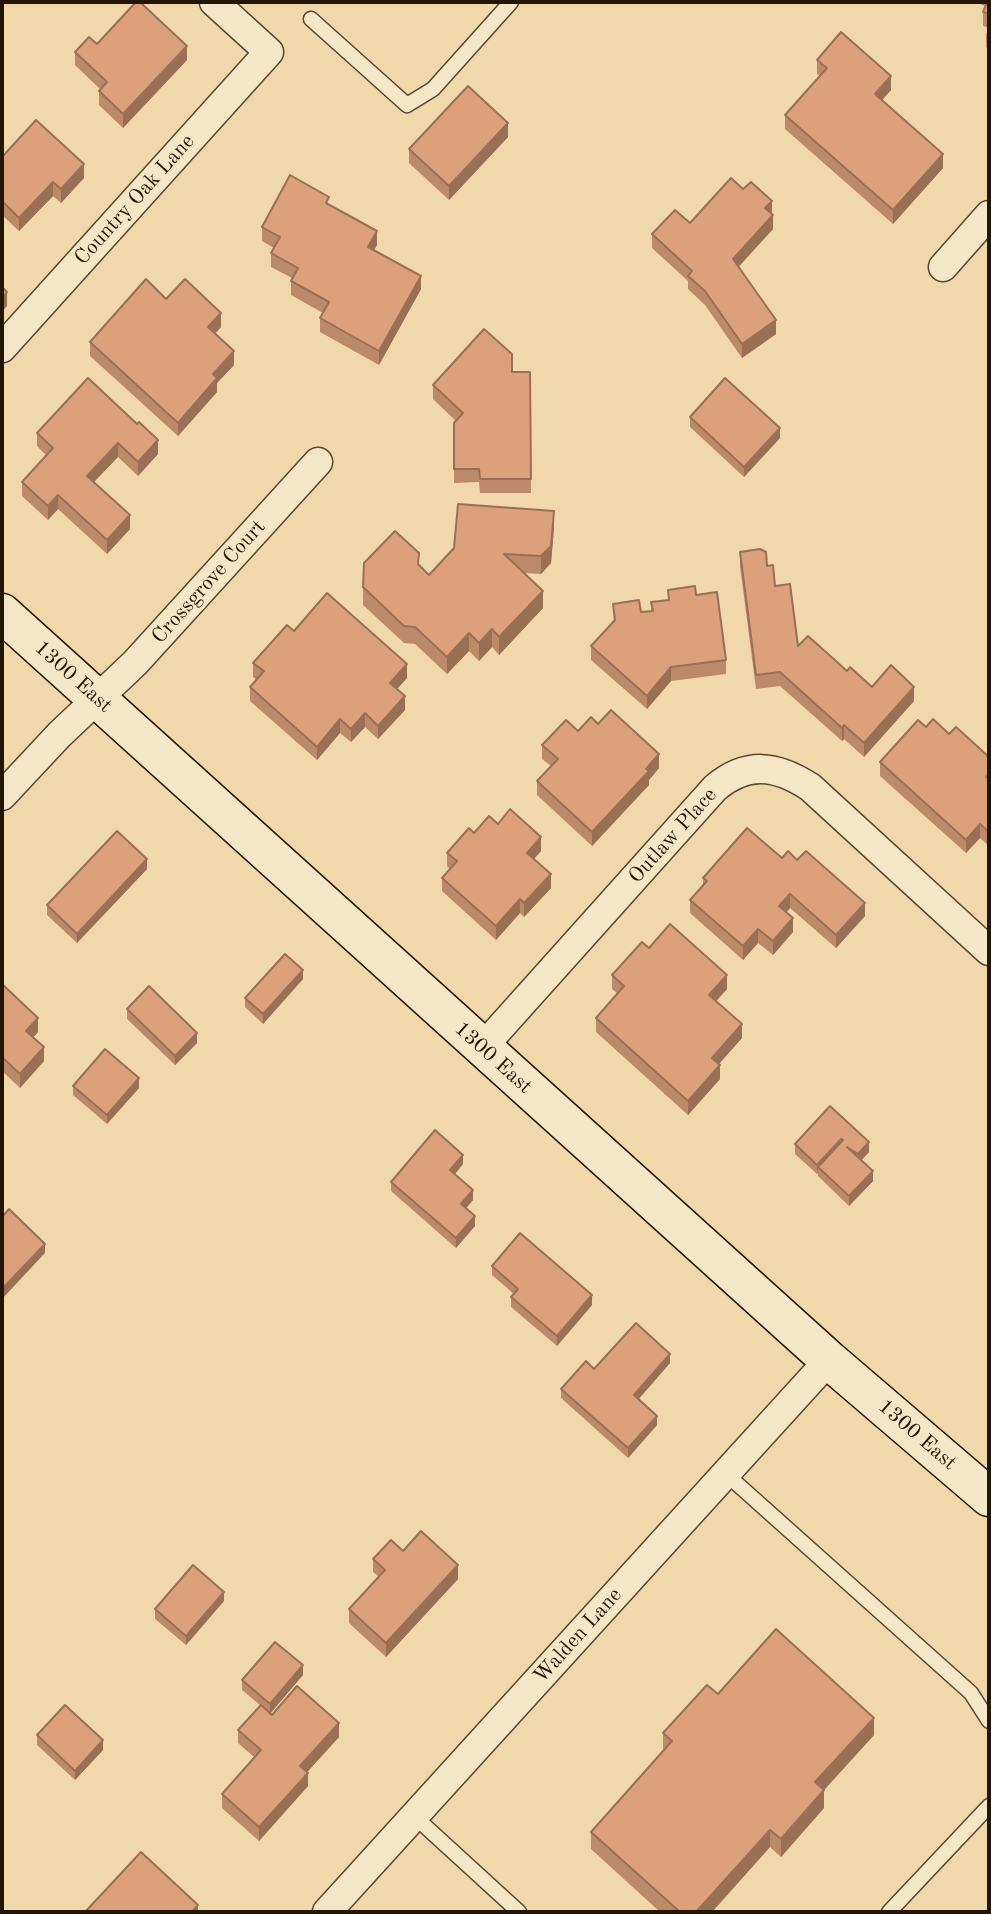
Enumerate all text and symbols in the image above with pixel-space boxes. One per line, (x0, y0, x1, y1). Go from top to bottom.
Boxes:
street label: Country Oak Lane (70, 129, 200, 271)
street label: Crossgrove Court (147, 515, 271, 649)
street label: 1300 East (29, 636, 117, 718)
street label: Outlaw Place (623, 783, 723, 889)
street label: 1300 East (449, 1017, 537, 1099)
street label: 1300 East (873, 1394, 961, 1476)
street label: Walden Lane (528, 1583, 628, 1689)

